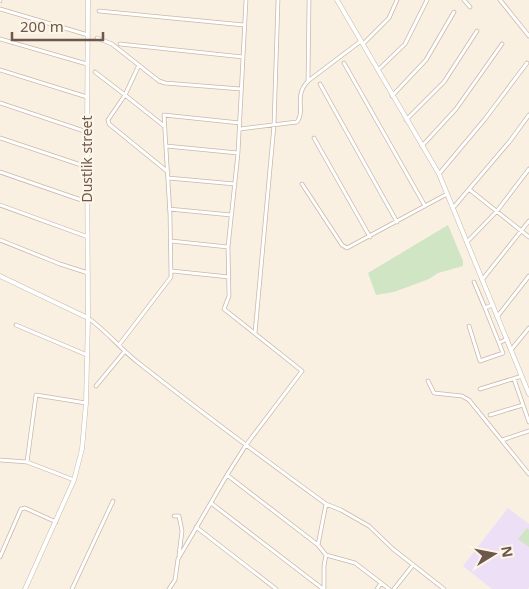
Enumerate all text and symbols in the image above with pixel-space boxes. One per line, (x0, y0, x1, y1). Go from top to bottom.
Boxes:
scale bar (12, 10, 104, 42)
text: 200 m (20, 16, 64, 36)
street label: Dustlik street (77, 115, 96, 203)
north arrow (469, 529, 519, 579)
text: N (497, 544, 518, 559)

